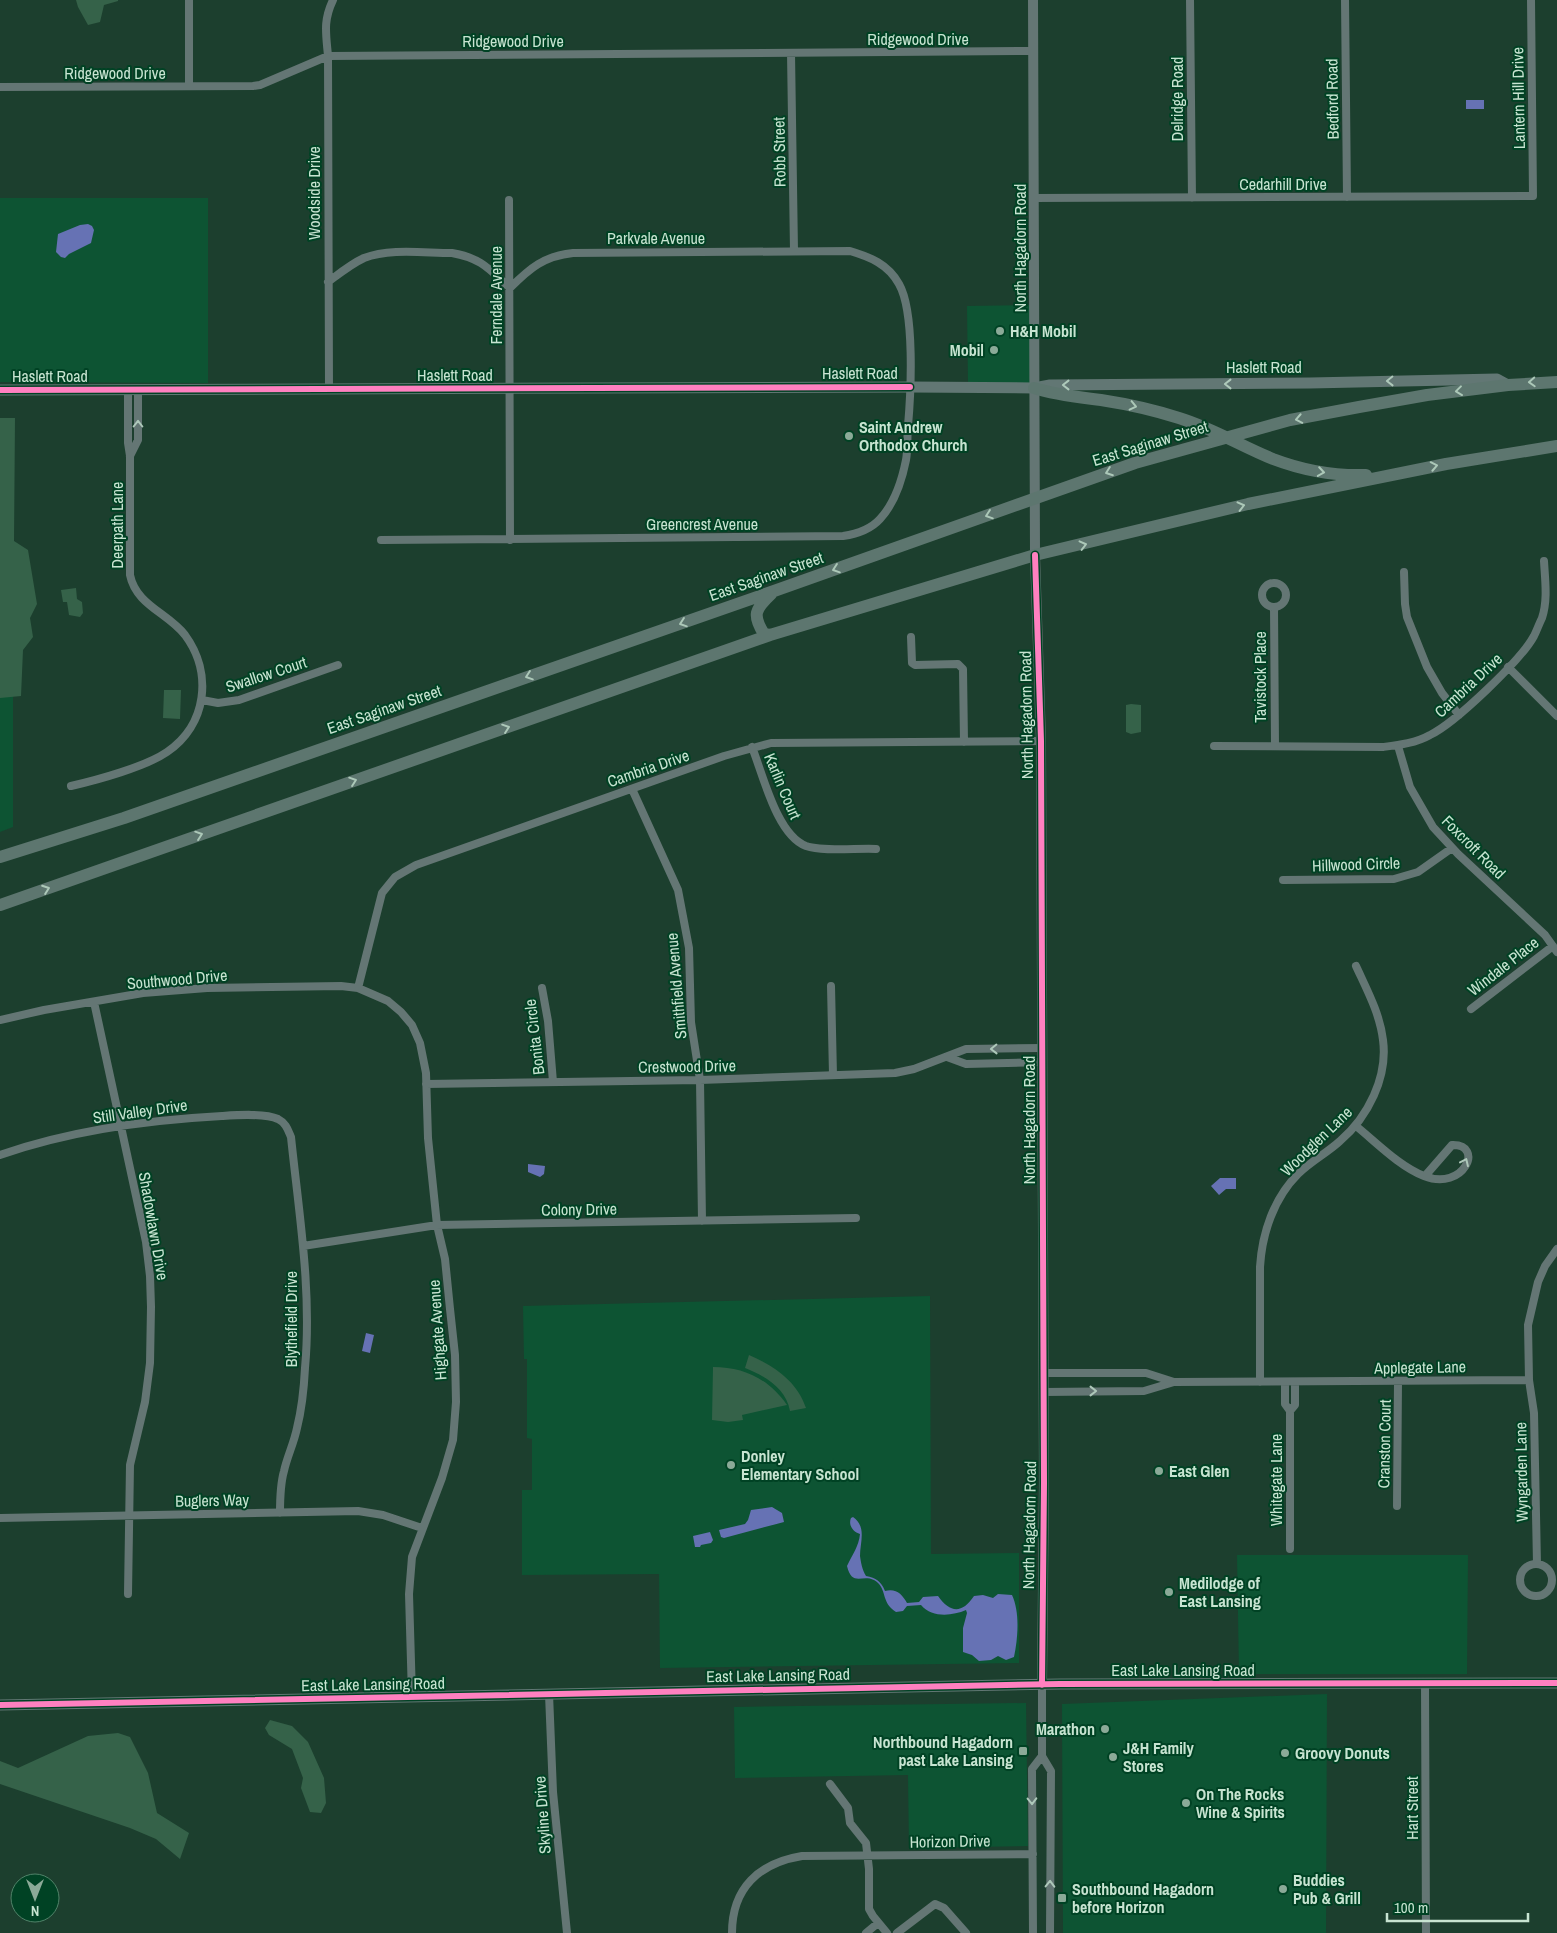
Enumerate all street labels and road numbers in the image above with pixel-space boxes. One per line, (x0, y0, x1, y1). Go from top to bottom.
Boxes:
street label: Ridgewood Drive (867, 28, 969, 50)
street label: Ridgewood Drive (462, 30, 564, 52)
street label: Lantern Hill Drive (1506, 47, 1530, 149)
street label: Delridge Road (1166, 57, 1188, 141)
street label: Bedford Road (1320, 58, 1344, 140)
street label: Ridgewood Drive (64, 62, 166, 84)
street label: Robb Street (767, 116, 791, 187)
street label: Woodside Drive (303, 146, 325, 240)
street label: Cedarhill Drive (1239, 173, 1327, 195)
street label: North Hagadorn Road (1009, 184, 1031, 312)
street label: Parkvale Avenue (607, 227, 705, 249)
street label: Ferndale Avenue (485, 246, 507, 344)
street label: Haslett Road (1226, 356, 1302, 378)
street label: Haslett Road (822, 362, 898, 384)
street label: Haslett Road (417, 364, 493, 386)
street label: Haslett Road (12, 365, 88, 387)
street label: East Saginaw Street (1090, 415, 1211, 471)
street label: Deerpath Lane (106, 482, 128, 568)
street label: Greencrest Avenue (646, 513, 758, 535)
street label: East Saginaw Street (706, 546, 826, 606)
street label: Tavistock Place (1249, 631, 1271, 723)
street label: Cambria Drive (1429, 648, 1507, 722)
street label: Swallow Court (223, 650, 310, 697)
street label: North Hagadorn Road (1014, 651, 1038, 779)
street label: East Saginaw Street (324, 679, 444, 739)
street label: Cambria Drive (604, 744, 692, 792)
street label: Karlin Court (759, 749, 807, 823)
street label: Foxcroft Road (1437, 810, 1511, 884)
street label: Hillwood Circle (1312, 851, 1400, 877)
street label: Windale Place (1463, 931, 1543, 1001)
street label: Smithfield Avenue (660, 932, 692, 1040)
street label: Southwood Drive (126, 964, 228, 994)
street label: Bonita Circle (518, 998, 550, 1076)
street label: Crestwood Drive (638, 1054, 736, 1078)
street label: North Hagadorn Road (1018, 1056, 1040, 1184)
street label: Still Valley Drive (91, 1093, 189, 1129)
street label: Woodglen Lane (1275, 1101, 1357, 1181)
street label: Shadowlawn Drive (134, 1170, 174, 1282)
street label: Colony Drive (541, 1197, 617, 1221)
street label: Blythefield Drive (280, 1271, 302, 1367)
street label: Highgate Avenue (423, 1279, 451, 1381)
street label: Applegate Lane (1373, 1355, 1466, 1379)
street label: Cranston Court (1372, 1399, 1396, 1489)
street label: Wyngarden Lane (1509, 1422, 1533, 1522)
street label: Whitegate Lane (1265, 1434, 1287, 1526)
street label: North Hagadorn Road (1017, 1461, 1041, 1589)
street label: Buglers Way (175, 1488, 250, 1512)
street label: East Lake Lansing Road (1111, 1659, 1255, 1681)
street label: East Lake Lansing Road (706, 1663, 850, 1687)
street label: East Lake Lansing Road (301, 1672, 445, 1696)
street label: Skyline Drive (528, 1775, 556, 1855)
street label: Hart Street (1401, 1776, 1423, 1840)
street label: Horizon Drive (909, 1829, 991, 1853)

